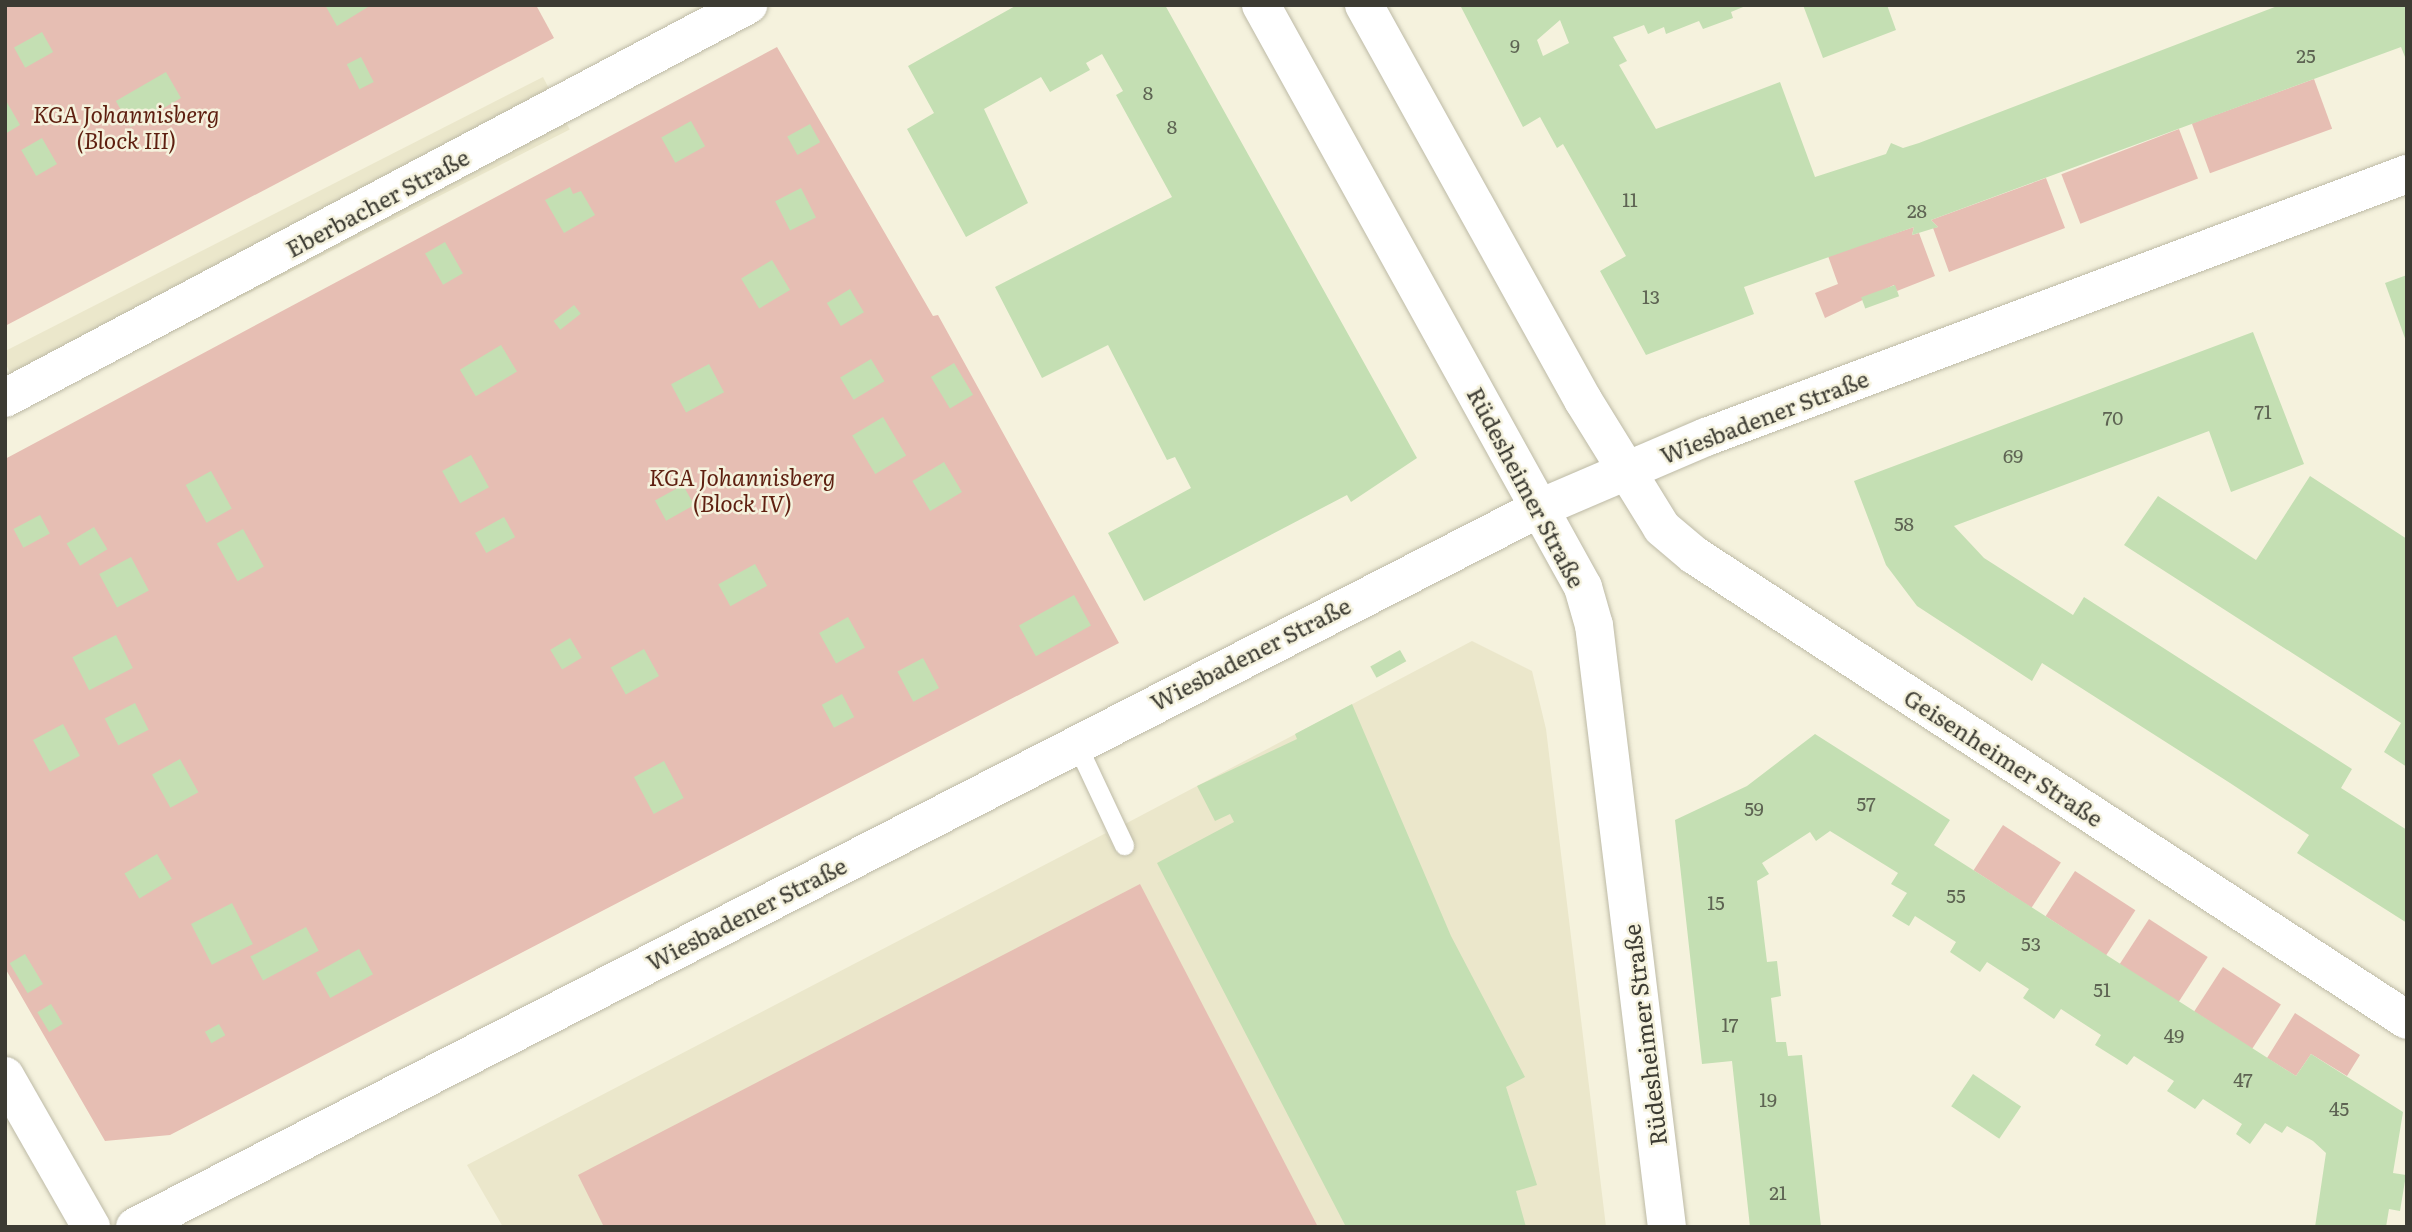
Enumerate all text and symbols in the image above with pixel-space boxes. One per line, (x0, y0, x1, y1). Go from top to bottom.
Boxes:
house number: 9 (1510, 35, 1520, 57)
house number: 25 (2296, 45, 2316, 67)
house number: 8 (1143, 82, 1153, 104)
park label: KGA Johannisberg (Block III) (33, 99, 219, 153)
house number: 8 (1167, 116, 1177, 138)
street label: Eberbacher Straße (281, 142, 473, 262)
house number: 11 (1622, 189, 1638, 211)
house number: 28 (1907, 200, 1927, 222)
house number: 13 (1642, 286, 1660, 308)
street label: Wiesbadener Straße (1656, 364, 1872, 468)
street label: Rüdesheimer Straße (1462, 382, 1592, 592)
house number: 71 (2254, 401, 2272, 423)
house number: 70 (2103, 407, 2123, 429)
house number: 69 (2003, 445, 2023, 467)
park label: KGA Johannisberg (Block IV) (649, 462, 835, 516)
house number: 58 (1894, 513, 1914, 535)
street label: Wiesbadener Straße (1145, 591, 1355, 715)
street label: Geisenheimer Straße (1899, 682, 2109, 832)
house number: 57 (1856, 793, 1876, 815)
house number: 59 (1744, 798, 1764, 820)
street label: Wiesbadener Straße (641, 851, 851, 975)
house number: 55 (1946, 885, 1966, 907)
house number: 15 (1707, 892, 1725, 914)
street label: Rüdesheimer Straße (1617, 923, 1671, 1147)
house number: 53 (2021, 933, 2041, 955)
house number: 51 (2093, 979, 2111, 1001)
house number: 17 (1722, 1014, 1738, 1036)
house number: 49 (2164, 1025, 2184, 1047)
house number: 47 (2233, 1069, 2253, 1091)
house number: 19 (1759, 1089, 1777, 1111)
house number: 45 (2329, 1098, 2349, 1120)
house number: 21 (1769, 1182, 1787, 1204)

